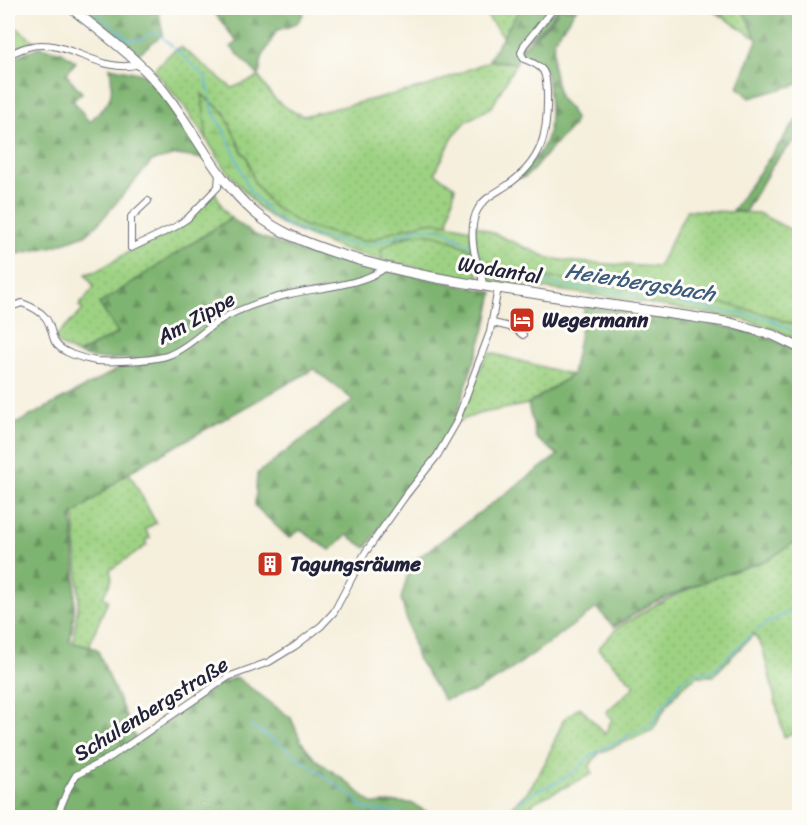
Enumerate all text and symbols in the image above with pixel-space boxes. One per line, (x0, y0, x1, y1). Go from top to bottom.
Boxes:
street label: Wodantal (455, 245, 546, 296)
water label: Heierbergsbach (562, 251, 720, 313)
street label: Am Zippe (148, 281, 243, 356)
place label: Wegermann (542, 301, 649, 339)
hotel icon: Wegermann (507, 305, 537, 335)
place label: Tagungsräume (290, 545, 421, 583)
building icon: Tagungsräume (255, 549, 285, 579)
street label: Schulenbergstraße (66, 646, 236, 772)

